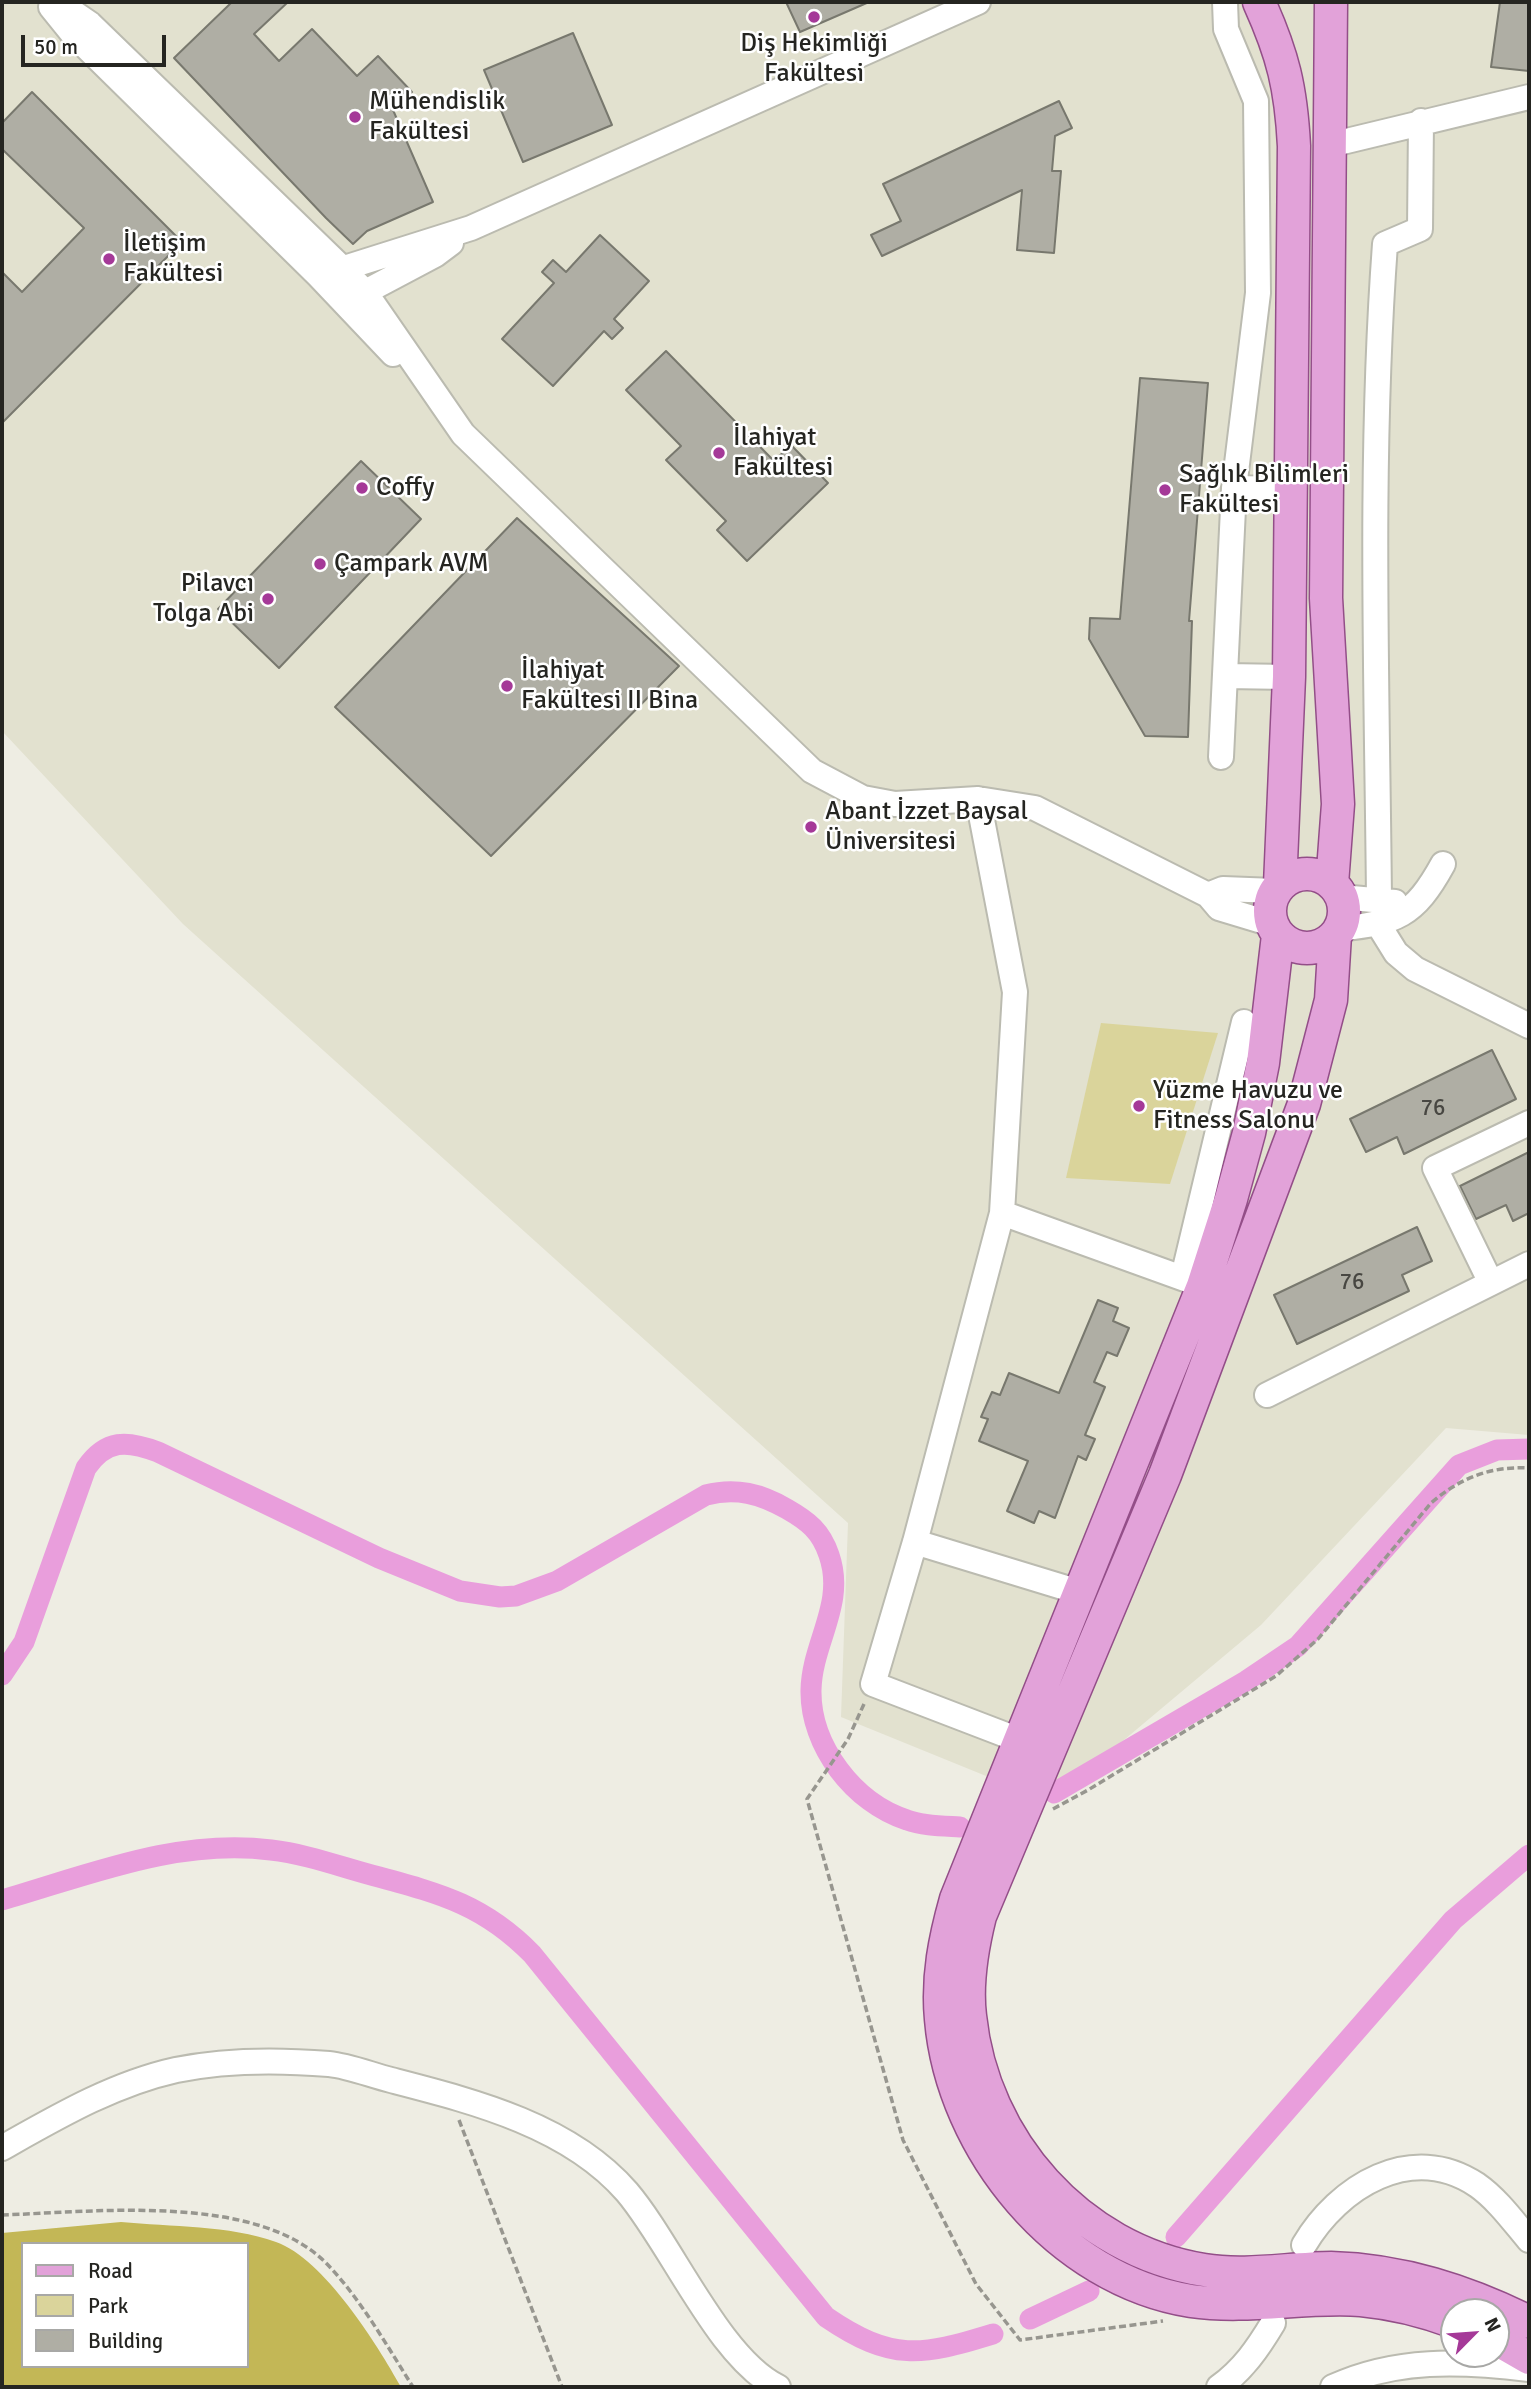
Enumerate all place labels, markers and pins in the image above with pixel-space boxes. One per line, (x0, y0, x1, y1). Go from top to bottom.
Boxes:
marker: Diş Hekimliği Fakültesi (806, 9, 822, 25)
place label: Diş Hekimliği Fakültesi (740, 28, 888, 90)
place label: Mühendislik Fakültesi (369, 86, 505, 148)
marker: Mühendislik Fakültesi (347, 109, 363, 125)
place label: İletişim Fakültesi (123, 228, 223, 290)
marker: İletişim Fakültesi (101, 251, 117, 267)
place label: İlahiyat Fakültesi (733, 422, 833, 484)
marker: İlahiyat Fakültesi (711, 445, 727, 461)
place label: Sağlık Bilimleri Fakültesi (1179, 459, 1349, 520)
place label: Coffy (376, 472, 434, 504)
marker: Coffy (354, 480, 370, 496)
marker: Sağlık Bilimleri Fakültesi (1157, 482, 1173, 498)
place label: Çampark AVM (334, 548, 489, 580)
marker: Çampark AVM (312, 556, 328, 572)
place label: Pilavcı Tolga Abi (153, 568, 254, 630)
marker: Pilavcı Tolga Abi (260, 591, 276, 607)
place label: İlahiyat Fakültesi II Bina (521, 655, 698, 716)
marker: İlahiyat Fakültesi II Bina (499, 678, 515, 694)
place label: Abant İzzet Baysal Üniversitesi (825, 796, 1028, 858)
marker: Abant İzzet Baysal Üniversitesi (803, 819, 819, 835)
place label: Yüzme Havuzu ve Fitness Salonu (1153, 1075, 1343, 1136)
marker: Yüzme Havuzu ve Fitness Salonu (1131, 1098, 1147, 1114)

